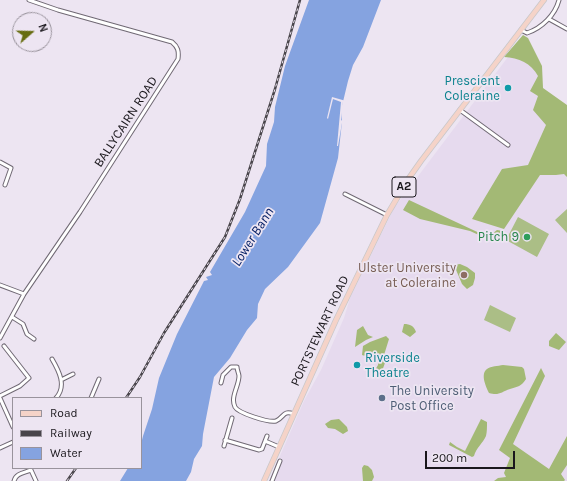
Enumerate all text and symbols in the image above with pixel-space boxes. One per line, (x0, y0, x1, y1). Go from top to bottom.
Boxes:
north arrow (12, 12, 52, 52)
text: N (35, 22, 50, 34)
place label: Prescient Coleraine (444, 73, 500, 104)
street label: BALLYCAIRN ROAD (91, 74, 161, 170)
marker: Prescient Coleraine (503, 83, 513, 93)
road number: A2 (392, 177, 416, 197)
water label: Lower Bann (228, 204, 278, 270)
place label: Pitch 9 (478, 229, 519, 245)
marker: Pitch 9 (522, 232, 532, 242)
place label: Ulster University at Coleraine (358, 260, 456, 291)
marker: Ulster University at Coleraine (459, 270, 469, 280)
street label: PORTSTEWART ROAD (287, 273, 353, 389)
place label: Riverside Theatre (365, 350, 420, 381)
marker: Riverside Theatre (352, 360, 362, 370)
place label: The University Post Office (390, 383, 474, 414)
marker: The University Post Office (377, 393, 387, 403)
legend (12, 397, 142, 469)
text: Road (50, 406, 78, 420)
text: Railway (50, 426, 92, 440)
scale bar (427, 443, 517, 469)
text: Water (50, 446, 82, 460)
text: 200 m (432, 451, 467, 465)

